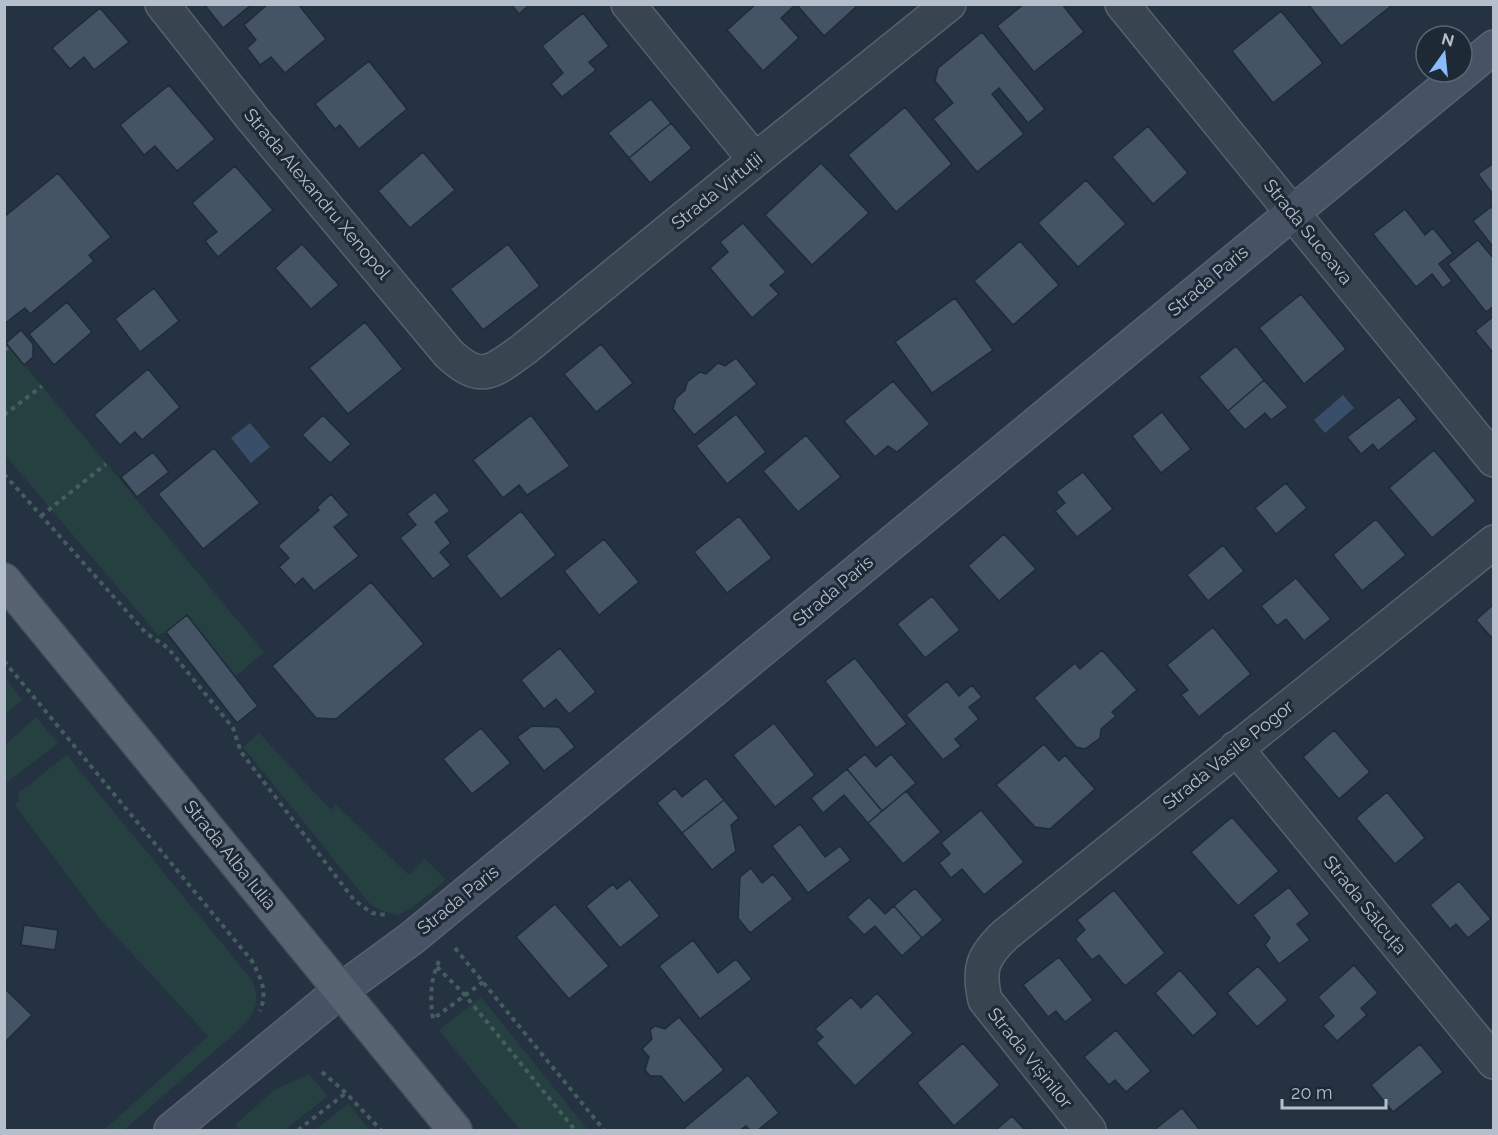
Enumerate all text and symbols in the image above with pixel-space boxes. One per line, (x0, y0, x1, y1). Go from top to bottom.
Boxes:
north arrow (1414, 24, 1474, 84)
text: N (1439, 29, 1456, 51)
street label: Strada Alexandru Xenopol (240, 104, 395, 283)
street label: Strada Virtuții (667, 148, 766, 234)
street label: Strada Suceava (1260, 175, 1357, 288)
street label: Strada Paris (1163, 241, 1252, 320)
street label: Strada Paris (788, 551, 877, 630)
street label: Strada Vasile Pogor (1158, 695, 1298, 814)
street label: Strada Alba Iulia (180, 796, 281, 913)
street label: Strada Sălcuța (1319, 851, 1411, 958)
street label: Strada Paris (413, 860, 503, 939)
street label: Strada Vișinilor (984, 1003, 1078, 1113)
scale bar (1282, 1072, 1386, 1110)
text: 20 m (1291, 1082, 1333, 1103)

